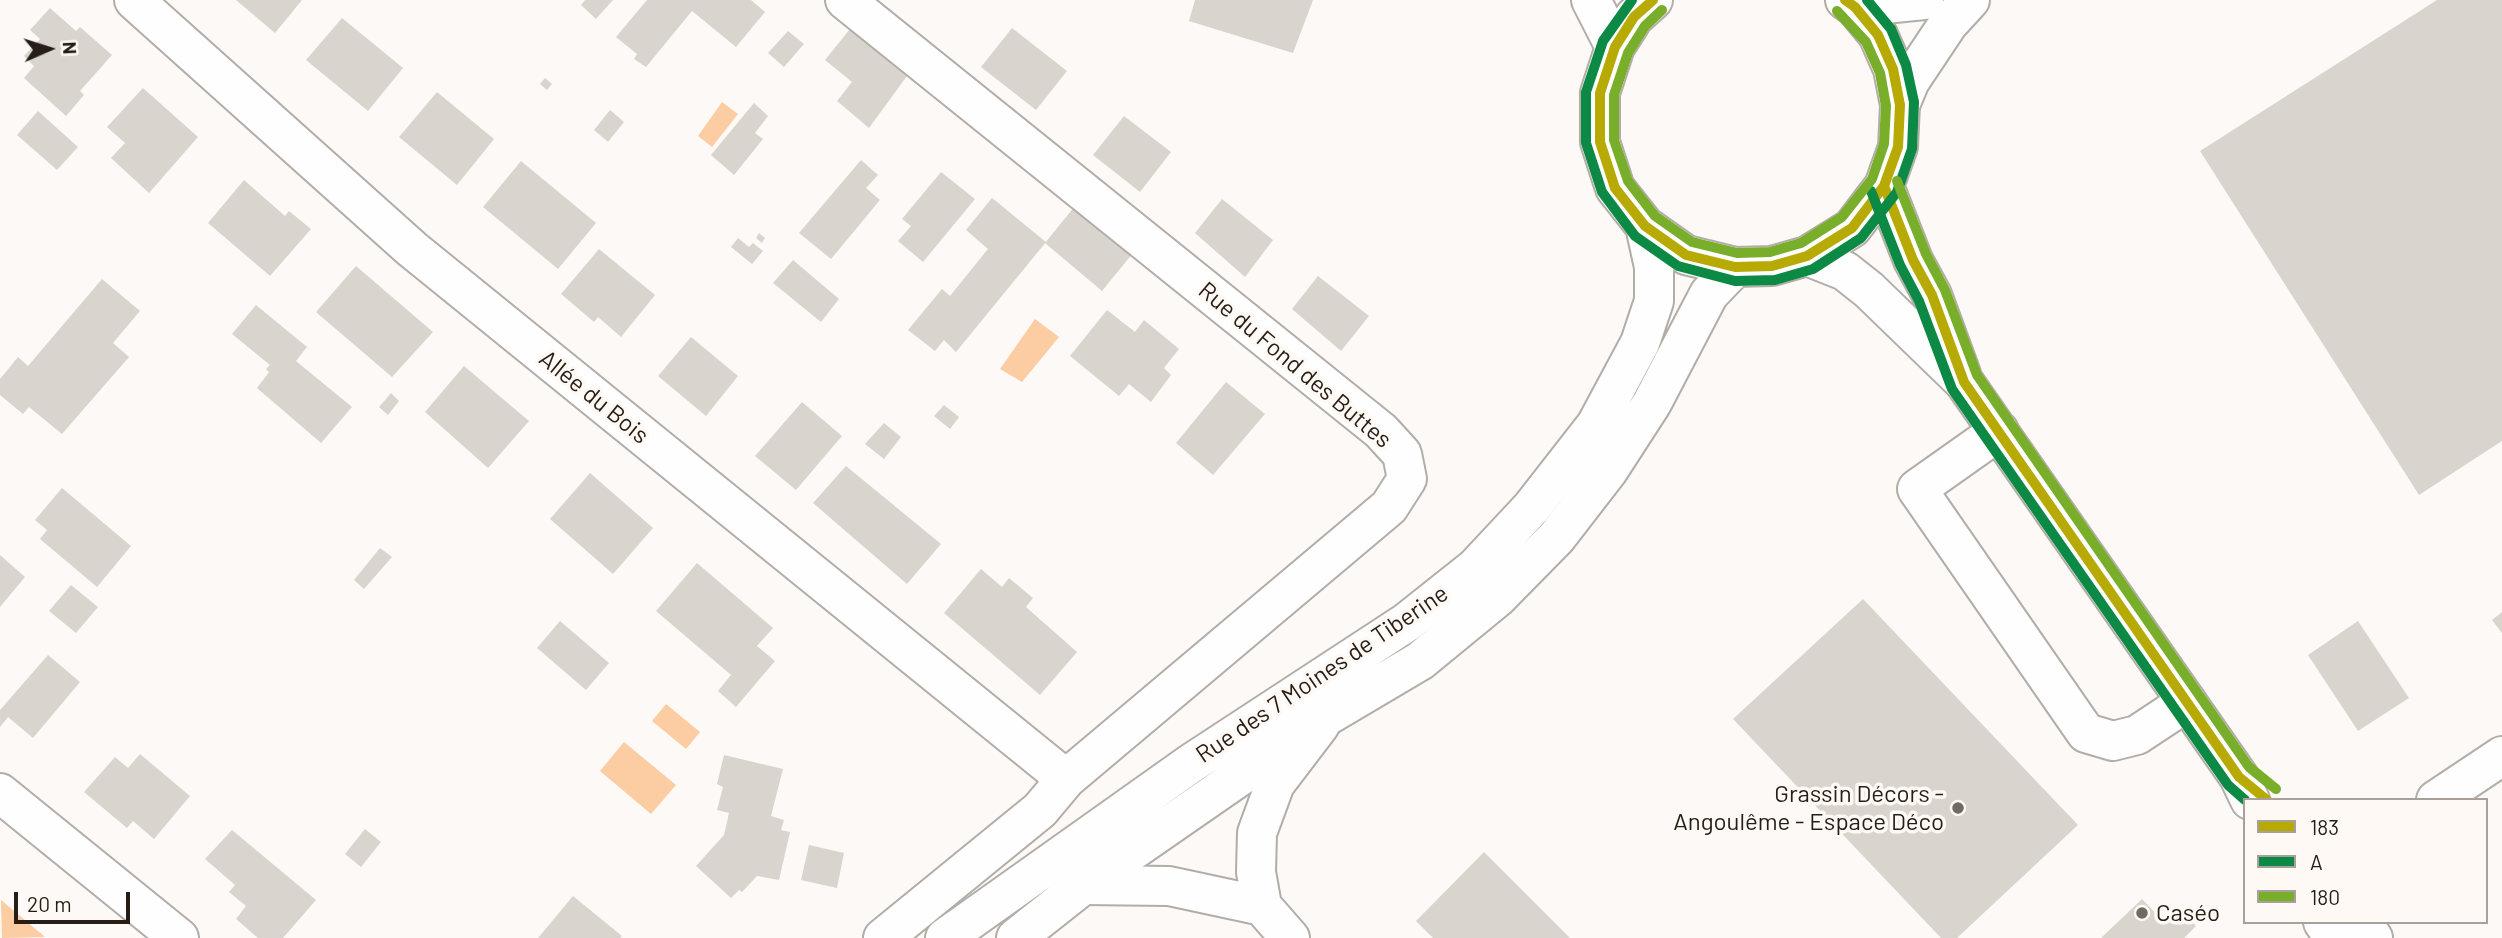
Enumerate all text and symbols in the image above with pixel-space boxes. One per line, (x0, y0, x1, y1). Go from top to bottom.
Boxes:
north arrow (14, 14, 84, 84)
text: N (59, 41, 82, 55)
street label: Rue du Fond des Buttes (1193, 276, 1397, 454)
street label: Allée du Bois (533, 344, 655, 450)
street label: Rue des 7 Moines de Tiberine (1191, 579, 1453, 769)
place label: Grassin Décors - Angoulême - Espace Déco (1673, 780, 1944, 836)
legend (2243, 798, 2488, 924)
marker: Grassin Décors - Angoulême - Espace Déco (1950, 800, 1966, 816)
text: 183 (2310, 814, 2339, 839)
text: A (2310, 849, 2323, 874)
scale bar (18, 878, 133, 922)
text: 180 (2310, 884, 2340, 909)
text: 20 m (27, 891, 72, 916)
place label: Caséo (2156, 899, 2220, 927)
marker: Caséo (2134, 905, 2150, 921)

